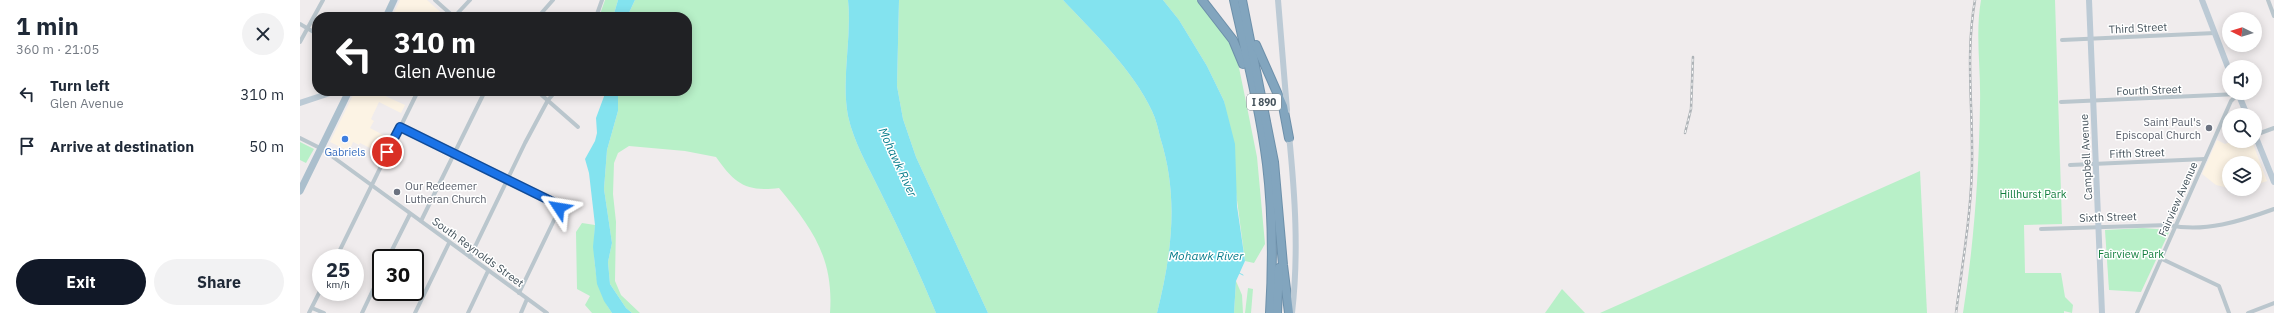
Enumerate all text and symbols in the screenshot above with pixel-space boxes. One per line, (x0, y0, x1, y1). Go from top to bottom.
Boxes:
text: 1 min (16, 10, 79, 42)
north arrow (2222, 12, 2262, 52)
map controls (2222, 12, 2262, 196)
button: close (242, 13, 284, 55)
street label: Third Street (2108, 19, 2168, 37)
text: 310 m (394, 24, 476, 61)
icon: left (328, 28, 380, 80)
text: 360 m · 21:05 (16, 41, 99, 58)
text: Glen Avenue (394, 60, 496, 83)
button: sound (2222, 60, 2262, 100)
text: Turn left (50, 76, 110, 95)
street label: Fourth Street (2116, 82, 2182, 98)
icon: left (16, 83, 38, 105)
text: 310 m (240, 85, 284, 104)
road number: I 890 (1247, 94, 1281, 110)
text: Glen Avenue (50, 95, 124, 112)
button: search (2222, 108, 2262, 148)
street label: Campbell Avenue (2077, 114, 2095, 200)
place label: Saint Paul's Episcopal Church (2116, 115, 2201, 142)
marker: Saint Paul's Episcopal Church (2204, 123, 2214, 133)
water label: Mohawk River (875, 125, 921, 200)
marker: Gabriels (340, 134, 350, 144)
icon: arrive (16, 135, 38, 157)
pin (370, 135, 404, 169)
text: Arrive at destination (50, 137, 194, 156)
text: 50 m (249, 137, 284, 156)
icon: arrive (376, 141, 398, 163)
place label: Gabriels (324, 145, 366, 159)
street label: Fifth Street (2109, 145, 2165, 161)
button: layers (2222, 156, 2262, 196)
street label: Fairview Avenue (2155, 159, 2201, 239)
place label: Our Redeemer Lutheran Church (405, 179, 487, 206)
marker: Our Redeemer Lutheran Church (392, 187, 402, 197)
position arrow (538, 187, 580, 229)
park label: Hillhurst Park (2000, 187, 2067, 201)
street label: Sixth Street (2079, 209, 2137, 225)
street label: South Reynolds Street (429, 214, 527, 290)
park label: Fairview Park (2098, 247, 2164, 261)
water label: Mohawk River (1169, 248, 1244, 263)
speed limit sign: 30 (372, 249, 424, 301)
text: 25 (326, 256, 350, 283)
button: Exit (16, 259, 146, 305)
button: Share (154, 259, 284, 305)
text: km/h (326, 278, 350, 291)

